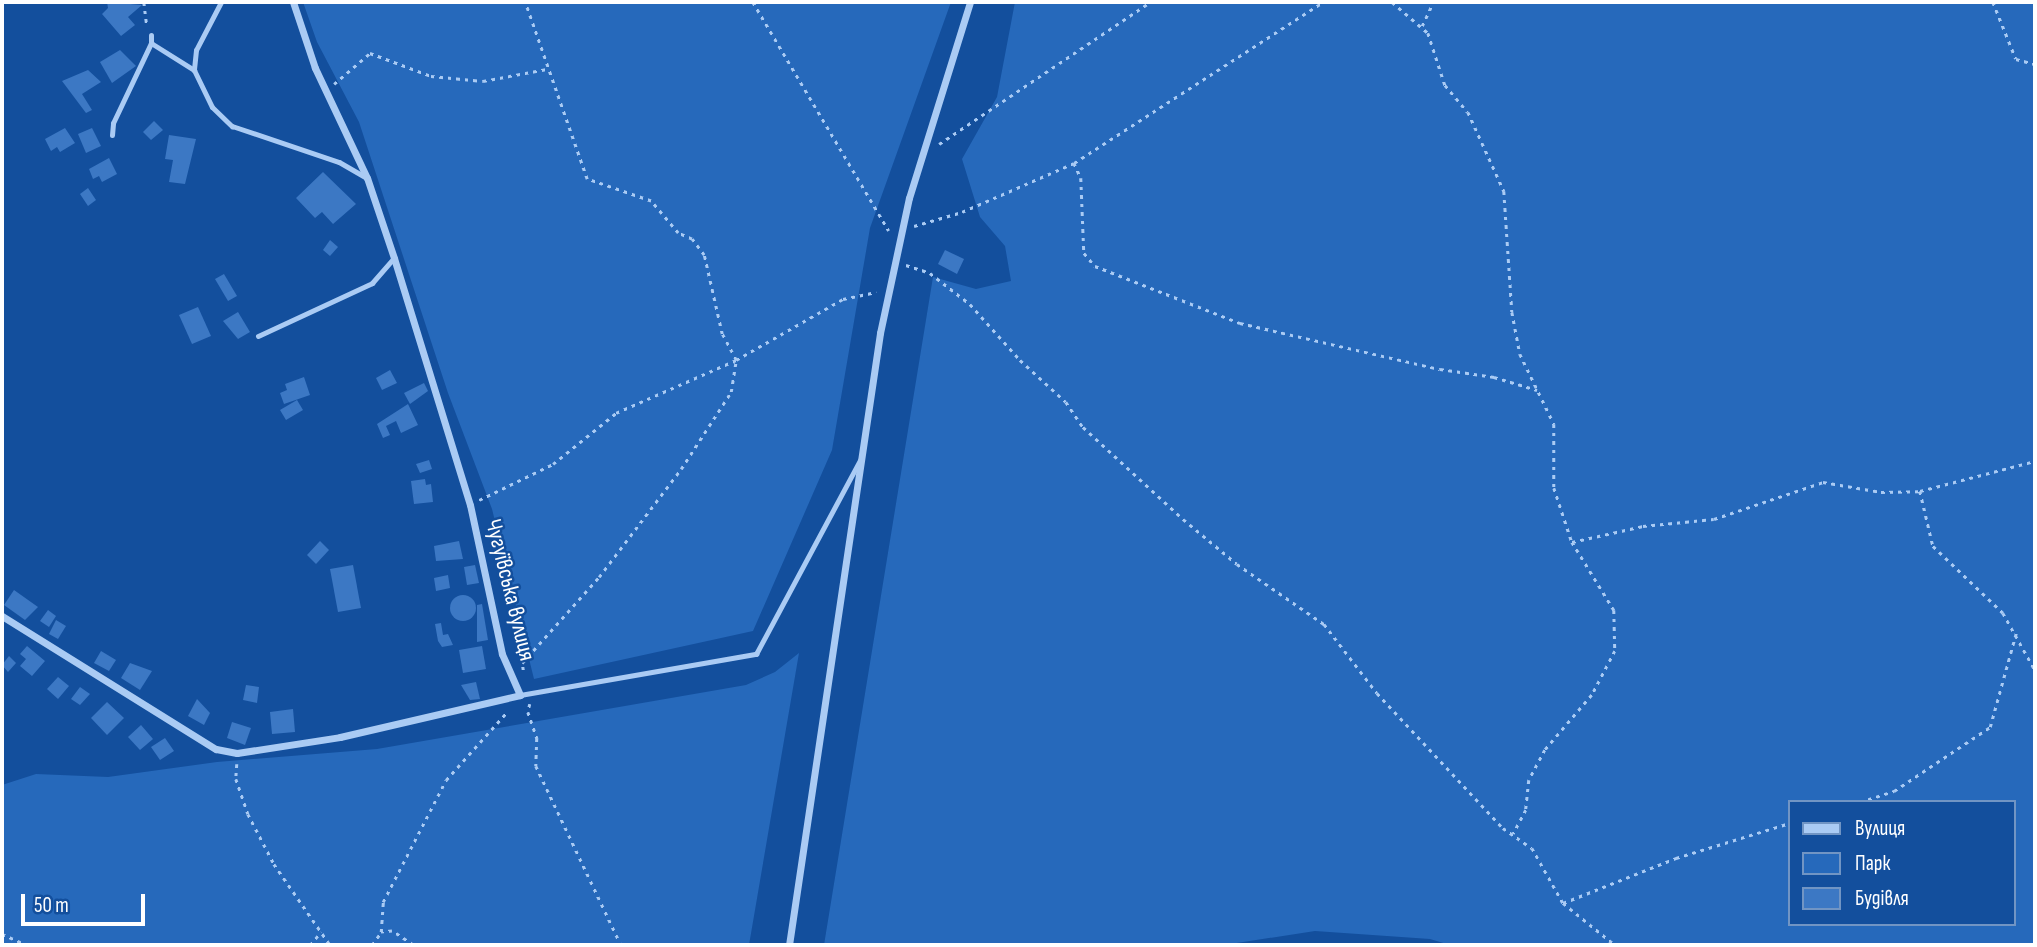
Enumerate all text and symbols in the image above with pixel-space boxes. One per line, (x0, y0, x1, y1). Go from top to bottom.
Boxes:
street label: Чугуївська вулиця (479, 516, 541, 664)
legend (1788, 800, 2016, 926)
text: Вулиця (1855, 816, 1905, 841)
text: Парк (1855, 851, 1890, 876)
scale bar (24, 880, 149, 924)
text: Будівля (1855, 886, 1909, 911)
text: 50 m (34, 893, 69, 918)

